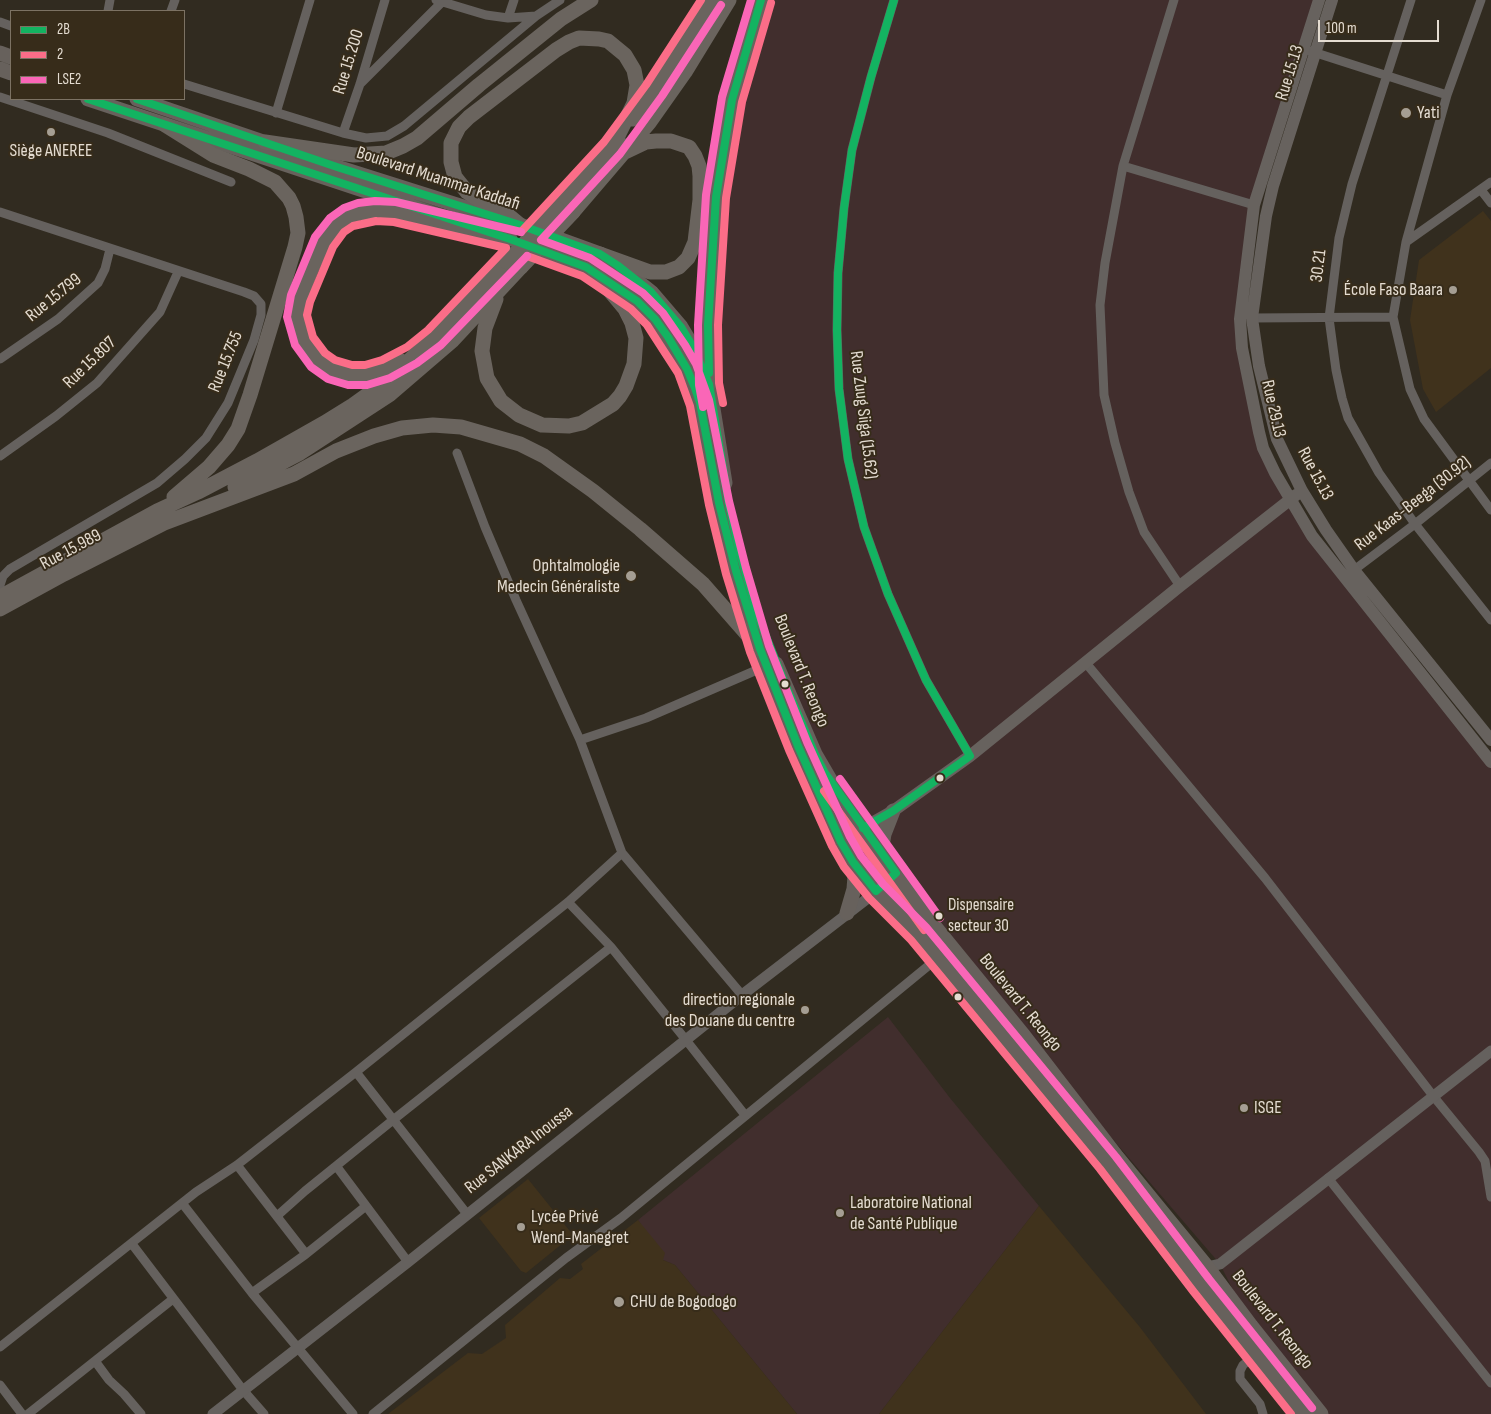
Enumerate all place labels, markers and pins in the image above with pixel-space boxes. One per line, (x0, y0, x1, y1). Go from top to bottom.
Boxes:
place label: Yati (1417, 102, 1439, 124)
marker: Yati (1399, 106, 1413, 120)
marker: Siège ANEREE (45, 126, 57, 138)
place label: Siège ANEREE (10, 140, 92, 162)
place label: École Faso Baara (1344, 279, 1443, 301)
marker: École Faso Baara (1447, 284, 1459, 296)
place label: Ophtalmologie Medecin Généraliste (497, 555, 620, 598)
marker: Ophtalmologie Medecin Généraliste (624, 569, 638, 583)
unlabelled marker (780, 679, 790, 689)
unlabelled marker (935, 773, 945, 783)
place label: Dispensaire secteur 30 (948, 896, 1014, 936)
marker: Dispensaire secteur 30 (934, 911, 944, 921)
place label: direction regionale des Douane du centre (665, 989, 795, 1032)
unlabelled marker (953, 992, 963, 1002)
marker: direction regionale des Douane du centre (799, 1004, 811, 1016)
place label: ISGE (1254, 1097, 1282, 1119)
marker: ISGE (1238, 1102, 1250, 1114)
place label: Laboratoire National de Santé Publique (850, 1192, 972, 1234)
place label: Lycée Privé Wend-Manegret (531, 1206, 629, 1248)
marker: Laboratoire National de Santé Publique (834, 1207, 846, 1219)
marker: Lycée Privé Wend-Manegret (515, 1221, 527, 1233)
place label: CHU de Bogodogo (630, 1291, 737, 1313)
marker: CHU de Bogodogo (612, 1295, 626, 1309)

